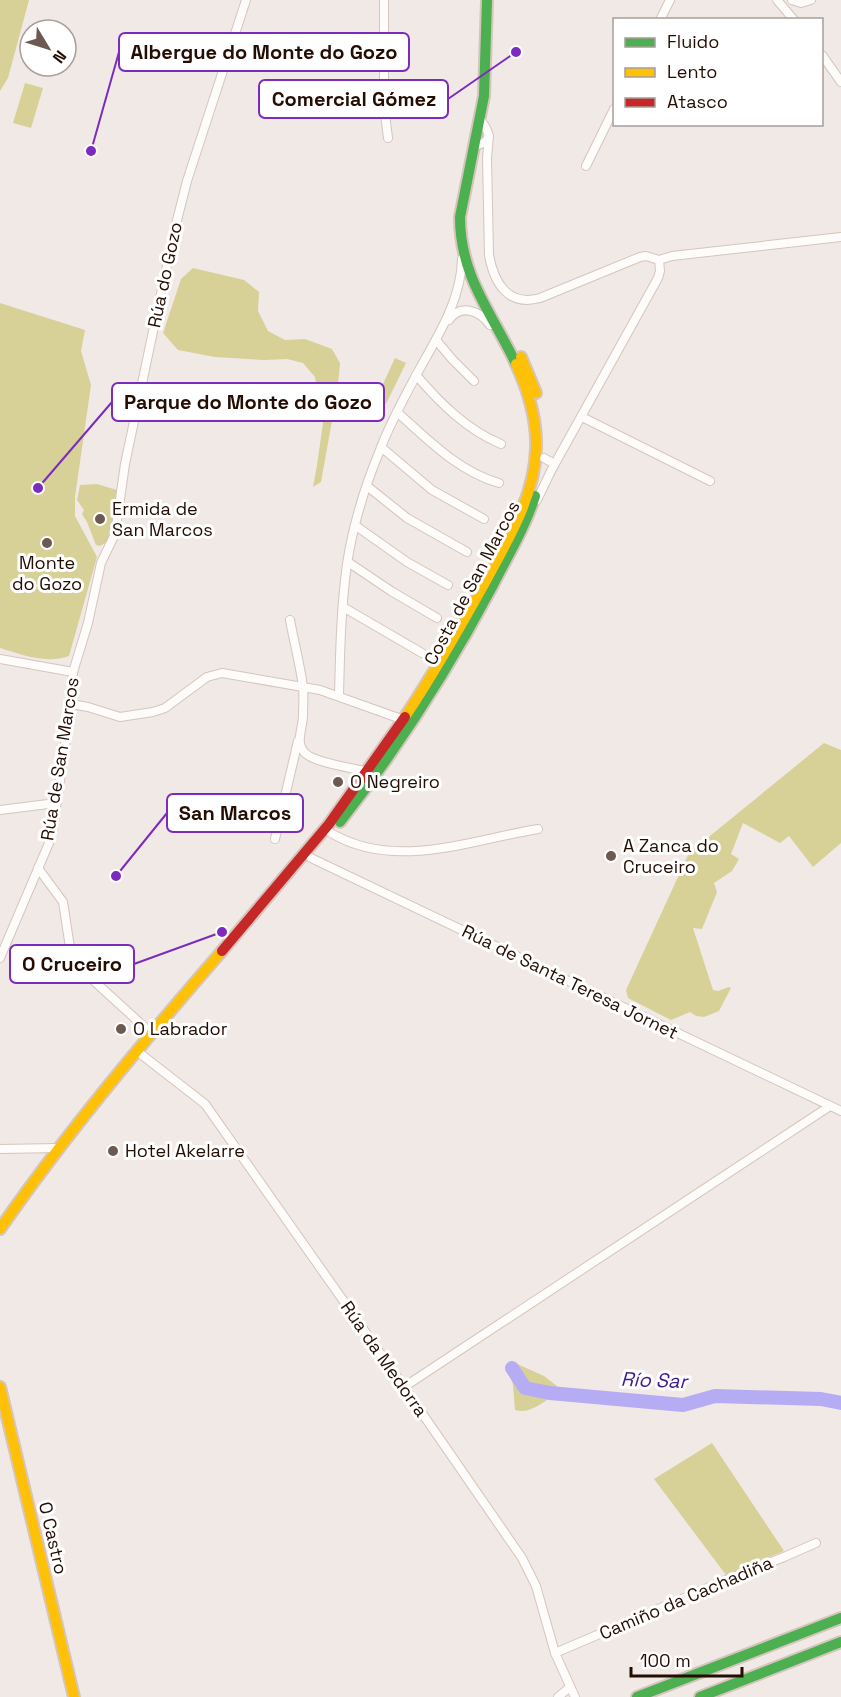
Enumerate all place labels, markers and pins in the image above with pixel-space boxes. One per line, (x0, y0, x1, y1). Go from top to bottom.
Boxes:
callout: Albergue do Monte do Gozo (119, 33, 409, 71)
callout: Comercial Gómez (259, 80, 448, 118)
callout: Parque do Monte do Gozo (112, 383, 384, 421)
place label: Ermida de San Marcos (112, 497, 213, 541)
marker: Ermida de San Marcos (93, 512, 107, 526)
marker: Monte do Gozo (40, 536, 54, 550)
place label: Monte do Gozo (12, 551, 82, 595)
place label: O Negreiro (350, 770, 440, 793)
marker: O Negreiro (331, 775, 345, 789)
callout: San Marcos (167, 794, 303, 832)
place label: A Zanca do Cruceiro (623, 834, 719, 878)
marker: A Zanca do Cruceiro (604, 849, 618, 863)
callout: O Cruceiro (10, 945, 134, 983)
place label: O Labrador (133, 1017, 228, 1040)
marker: O Labrador (114, 1022, 128, 1036)
place label: Hotel Akelarre (125, 1139, 245, 1162)
marker: Hotel Akelarre (106, 1144, 120, 1158)

